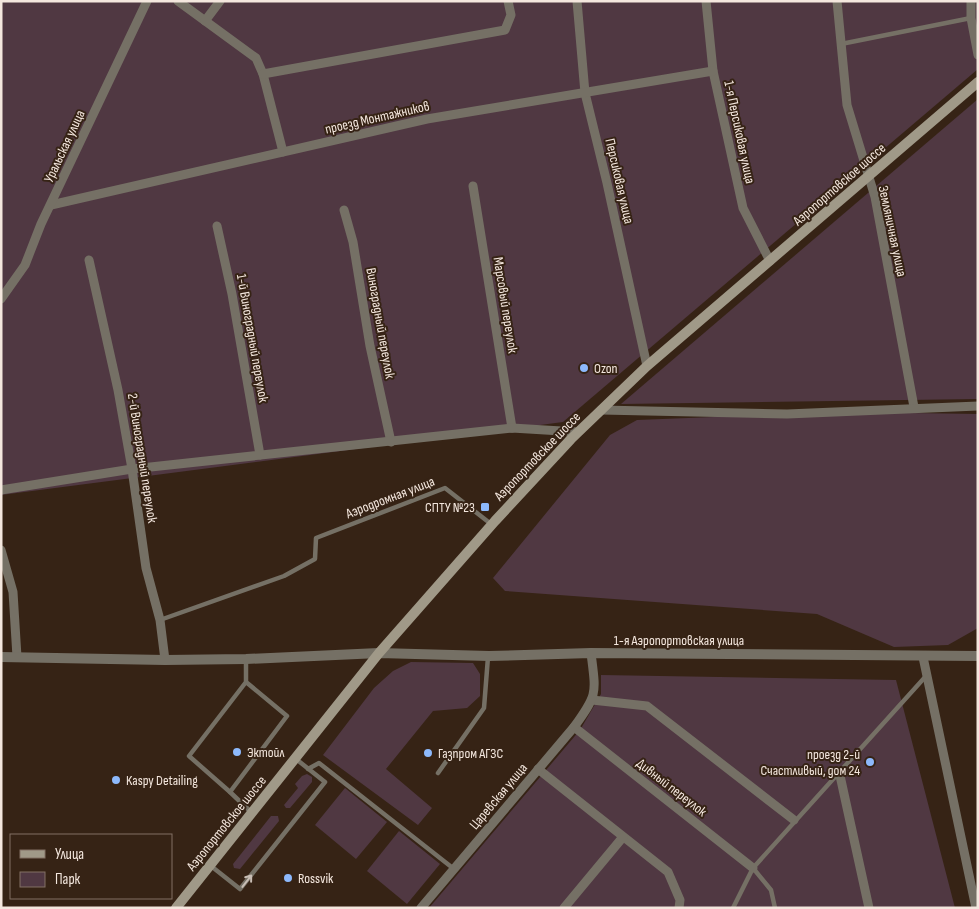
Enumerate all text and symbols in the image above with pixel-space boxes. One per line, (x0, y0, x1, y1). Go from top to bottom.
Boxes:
street label: 1-я Персиковая улица (720, 79, 759, 185)
street label: проезд Монтажников (323, 97, 431, 138)
street label: Уральская улица (40, 107, 89, 185)
street label: Персиковая улица (601, 137, 638, 225)
street label: Аэропортовское шоссе (789, 140, 889, 230)
street label: Земляничная улица (875, 184, 910, 278)
street label: Марсовый переулок (490, 256, 522, 355)
street label: Виноградный переулок (362, 266, 399, 380)
street label: 1-й Виноградный переулок (233, 272, 272, 404)
place label: Ozon (594, 360, 618, 377)
marker: Ozon (578, 362, 590, 374)
street label: 2-й Виноградный переулок (124, 392, 161, 525)
street label: Аэропортовское шоссе (490, 408, 584, 505)
street label: Аэродромная улица (342, 473, 437, 523)
place label: СПТУ №23 (425, 499, 475, 516)
marker: СПТУ №23 (479, 501, 491, 513)
street label: 1-я Аэропортовская улица (614, 632, 744, 649)
place label: Эктойл (247, 744, 284, 761)
place label: Газпром АГЗС (438, 745, 503, 762)
marker: Эктойл (231, 746, 243, 758)
place label: проезд 2-й Счастливый, дом 24 (760, 746, 860, 779)
marker: Газпром АГЗС (422, 747, 434, 759)
street label: Дивный переулок (633, 755, 711, 821)
marker: проезд 2-й Счастливый, дом 24 (864, 756, 876, 768)
street label: Царевская улица (466, 760, 531, 833)
place label: Kaspy Detailing (126, 772, 198, 789)
street label: Аэропортовское шоссе (182, 772, 270, 875)
marker: Kaspy Detailing (110, 774, 122, 786)
legend (10, 834, 172, 899)
text: Улица (55, 845, 84, 864)
text: Парк (55, 870, 81, 889)
place label: Rossvik (298, 870, 334, 887)
marker: Rossvik (282, 872, 294, 884)
one-way arrow (241, 874, 252, 887)

